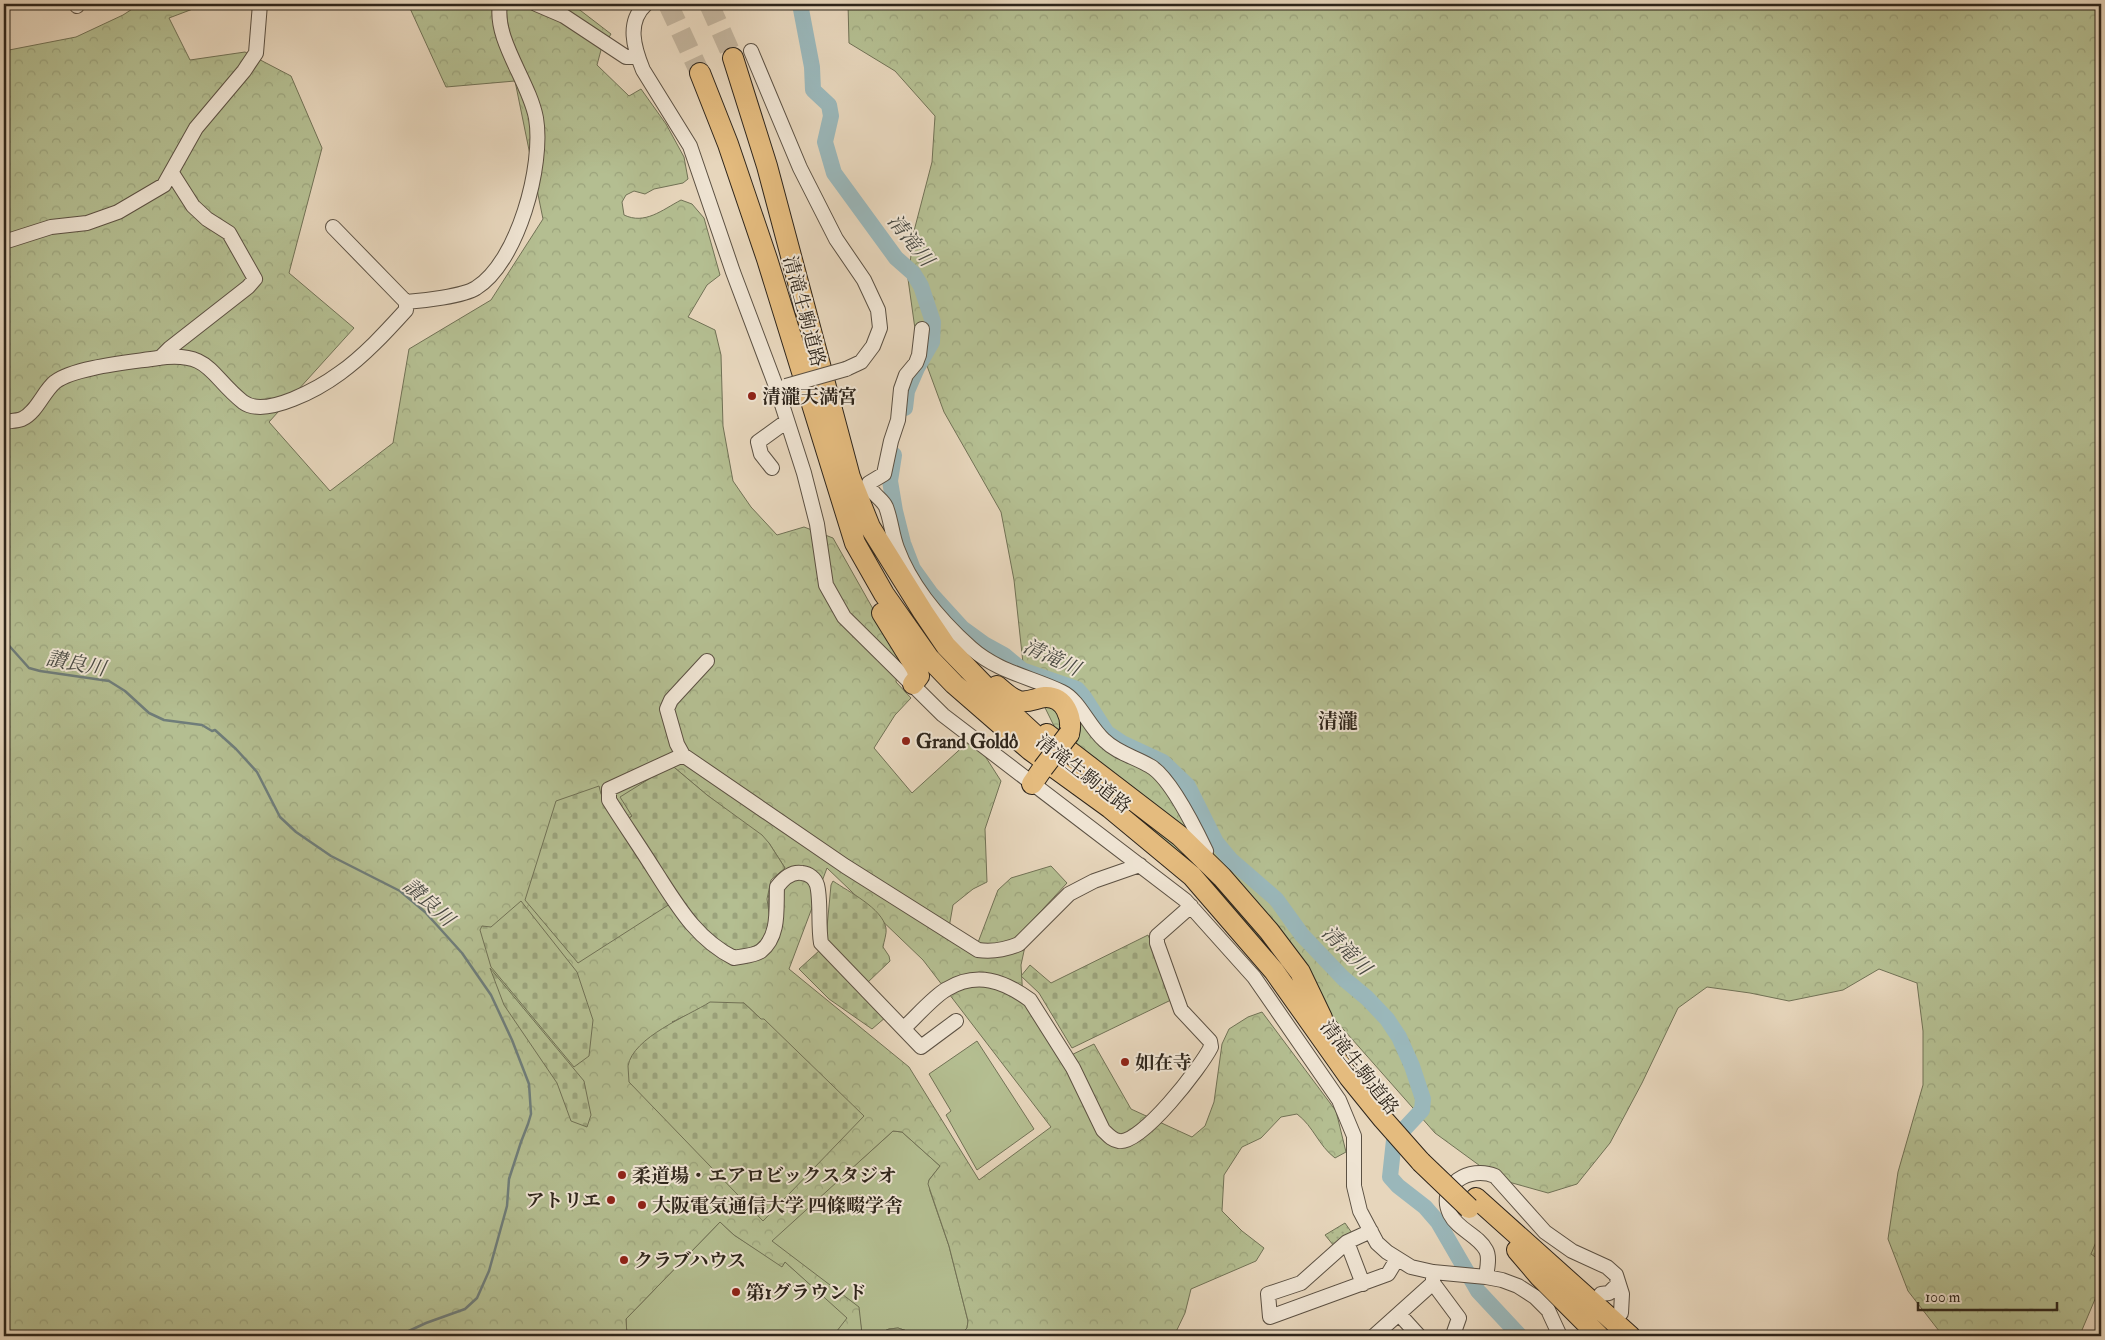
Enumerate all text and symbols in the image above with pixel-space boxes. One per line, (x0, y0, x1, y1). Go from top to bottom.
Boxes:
water label: 清滝川 (882, 209, 940, 273)
street label: 清滝生駒道路 (778, 253, 830, 369)
place label: 清瀧天満宮 (762, 385, 857, 409)
marker: 清瀧天満宮 (746, 390, 758, 402)
water label: 清滝川 (1019, 633, 1086, 682)
water label: 讃良川 (44, 645, 110, 682)
district label: 清瀧 (1318, 709, 1358, 734)
street label: 清滝生駒道路 (1031, 729, 1136, 818)
place label: Grand Goldô (916, 730, 1018, 754)
marker: Grand Goldô (900, 735, 912, 747)
water label: 讃良川 (398, 873, 461, 933)
water label: 清滝川 (1317, 920, 1378, 982)
street label: 清滝生駒道路 (1315, 1015, 1404, 1120)
place label: 如在寺 (1135, 1051, 1192, 1075)
marker: 如在寺 (1119, 1056, 1131, 1068)
place label: 柔道場・エアロビックスタジオ (632, 1164, 897, 1188)
marker: 柔道場・エアロビックスタジオ (616, 1169, 628, 1181)
place label: アトリエ (525, 1189, 601, 1213)
marker: アトリエ (605, 1194, 617, 1206)
place label: 大阪電気通信大学 四條畷学舎 (652, 1194, 903, 1218)
marker: 大阪電気通信大学 四條畷学舎 (636, 1199, 648, 1211)
place label: クラブハウス (634, 1249, 746, 1273)
marker: クラブハウス (618, 1254, 630, 1266)
scale bar (1918, 1280, 2056, 1312)
place label: 第1グラウンド (746, 1281, 867, 1305)
marker: 第1グラウンド (730, 1286, 742, 1298)
text: 100 m (1925, 1288, 1961, 1307)

